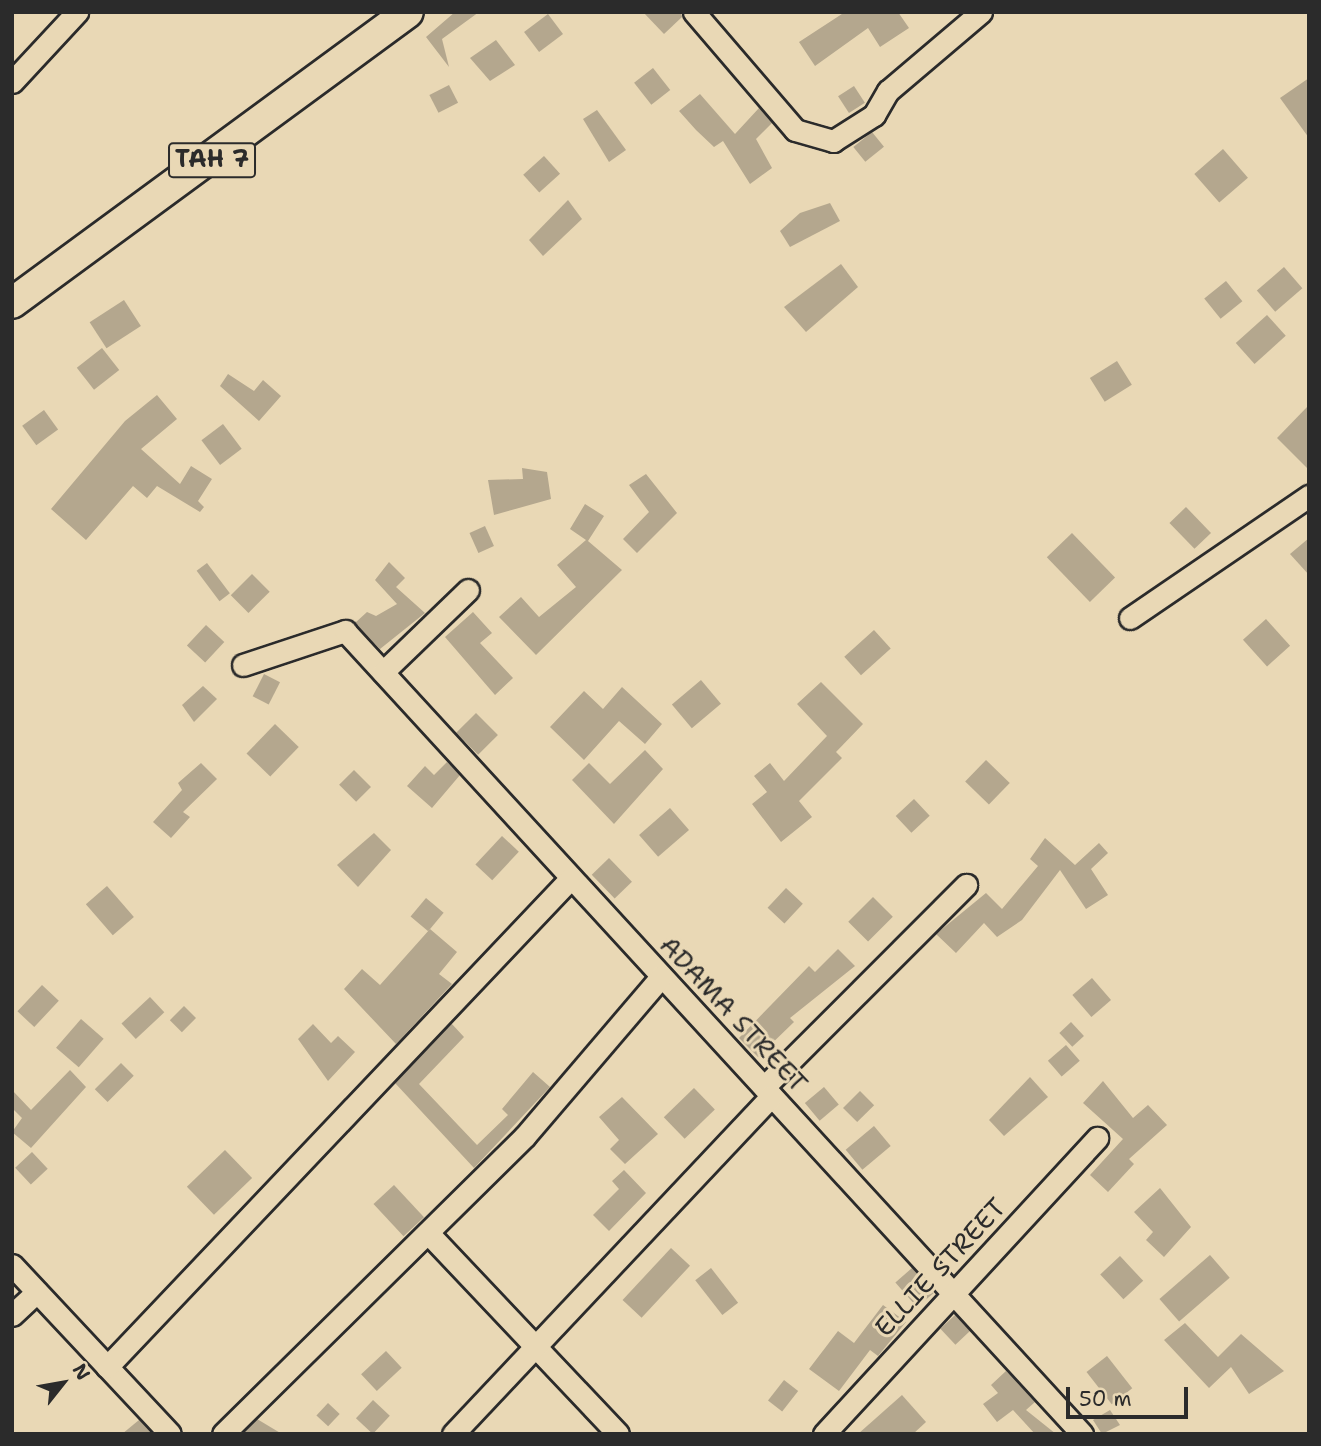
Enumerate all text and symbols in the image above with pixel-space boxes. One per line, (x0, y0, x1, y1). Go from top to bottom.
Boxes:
road number: TAH 7 (166, 140, 258, 180)
street label: ADAMA STREET (654, 929, 814, 1099)
street label: ELLIE STREET (868, 1191, 1012, 1343)
north arrow (28, 1348, 98, 1418)
text: N (67, 1359, 96, 1385)
scale bar (1069, 1372, 1192, 1416)
text: 50 m (1079, 1385, 1132, 1413)

